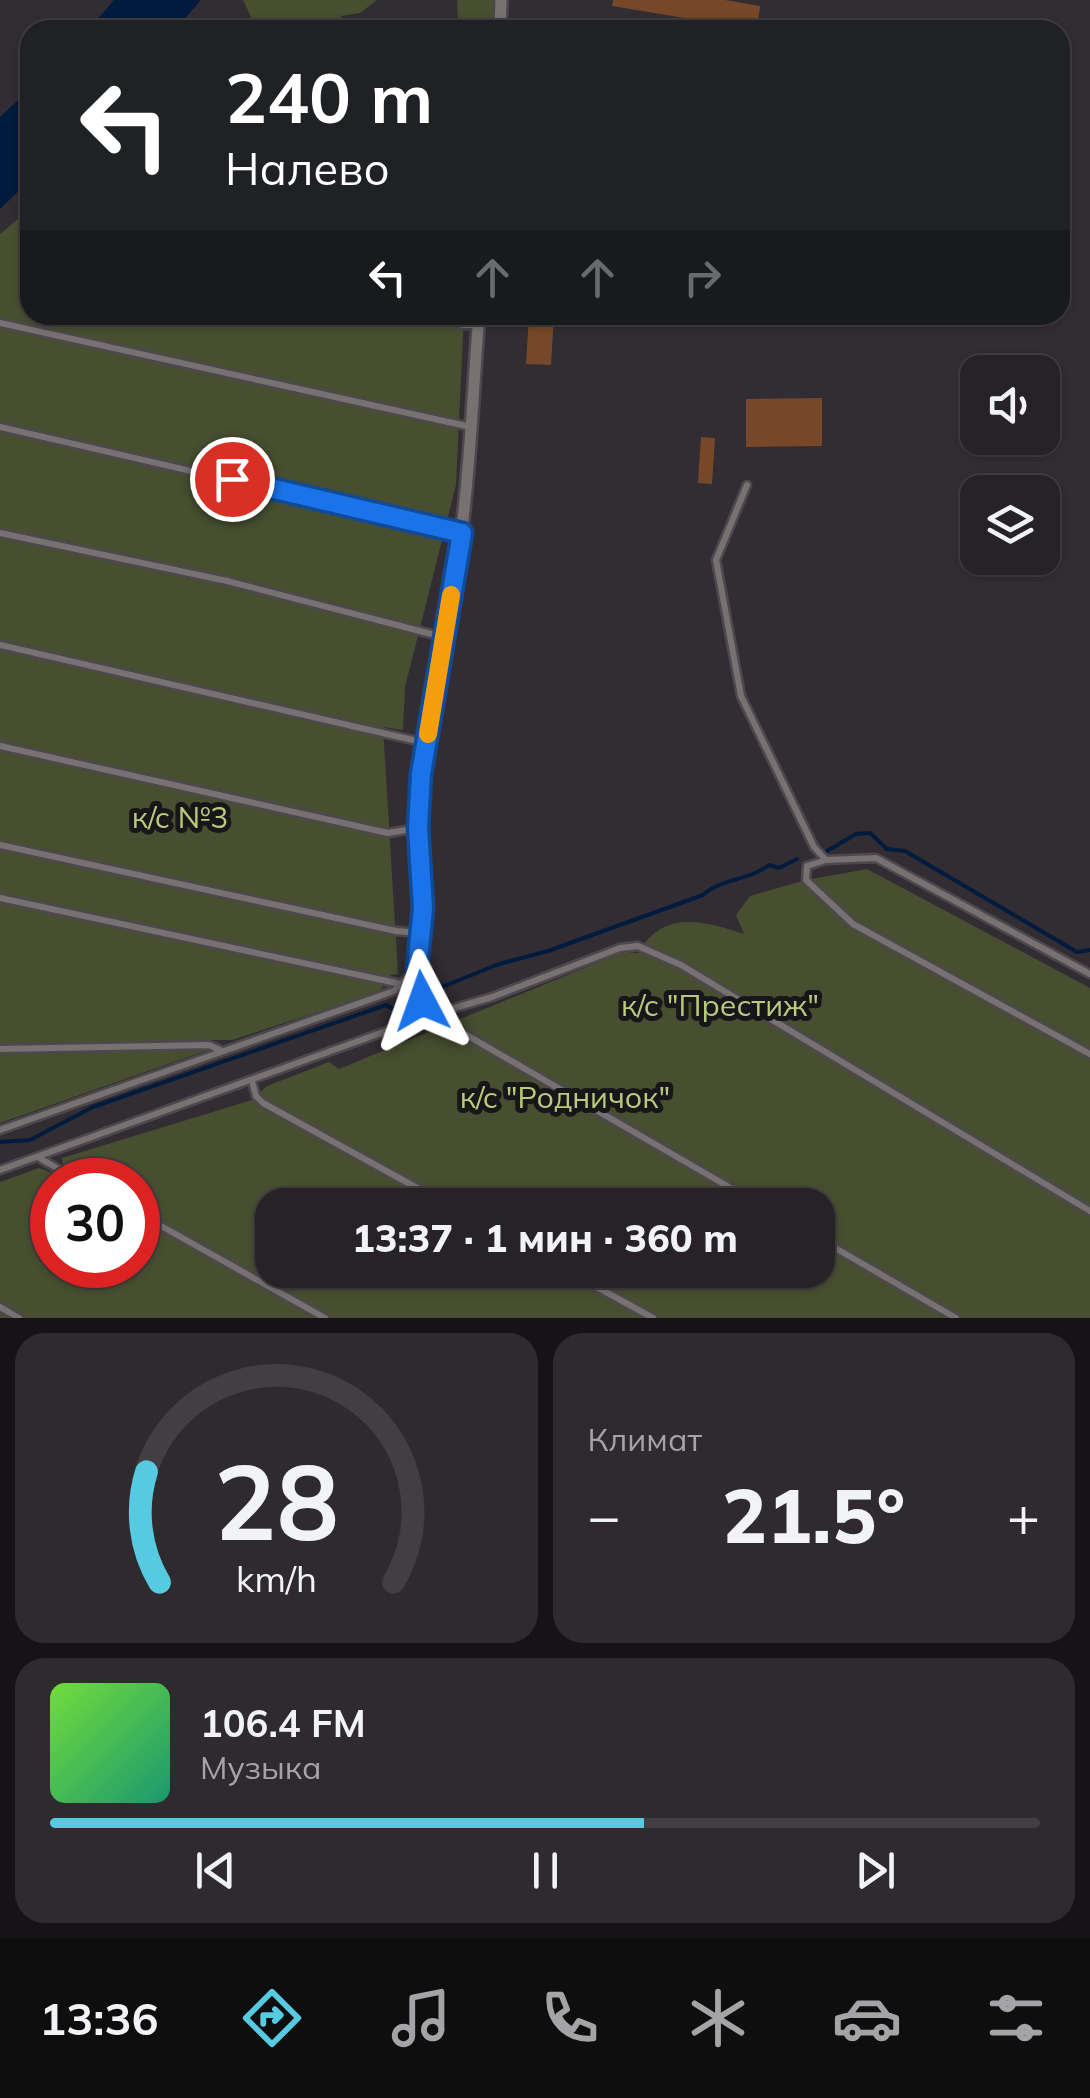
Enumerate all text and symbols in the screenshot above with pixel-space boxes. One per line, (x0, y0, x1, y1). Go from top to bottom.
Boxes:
text: 240 m (225, 53, 433, 141)
icon: left (60, 60, 190, 190)
text: Налево (225, 140, 390, 196)
icon: left (360, 250, 415, 305)
icon: ahead (465, 250, 520, 305)
icon: ahead (570, 250, 625, 305)
icon: right (675, 250, 730, 305)
map controls (960, 355, 1060, 575)
button: sound (960, 355, 1060, 455)
pin (190, 437, 275, 522)
icon: arrive (205, 452, 260, 507)
button: layers (960, 475, 1060, 575)
park label: к/с №3 (132, 798, 228, 836)
position arrow (370, 949, 474, 1053)
park label: к/с "Престиж" (621, 986, 819, 1024)
park label: к/с "Родничок" (460, 1078, 670, 1116)
speed limit sign: 30 (30, 1158, 160, 1288)
text: 13:37 · 1 мин · 360 m (352, 1214, 738, 1262)
text: Климат (588, 1419, 702, 1459)
text: 28 (214, 1435, 339, 1566)
text: 21.5° (722, 1468, 905, 1562)
text: − (588, 1481, 621, 1550)
text: + (1007, 1481, 1040, 1550)
text: km/h (236, 1556, 317, 1601)
text: 106.4 FM (200, 1699, 366, 1747)
text: Музыка (200, 1747, 322, 1787)
icon: previous (188, 1843, 243, 1898)
icon: pause (518, 1843, 573, 1898)
icon: next (848, 1843, 903, 1898)
icon: directions (237, 1983, 307, 2053)
icon: music (386, 1983, 456, 2053)
icon: phone (535, 1983, 605, 2053)
icon: climate (683, 1983, 753, 2053)
icon: car (832, 1983, 902, 2053)
icon: filters (981, 1983, 1051, 2053)
text: 13:36 (39, 1990, 159, 2046)

